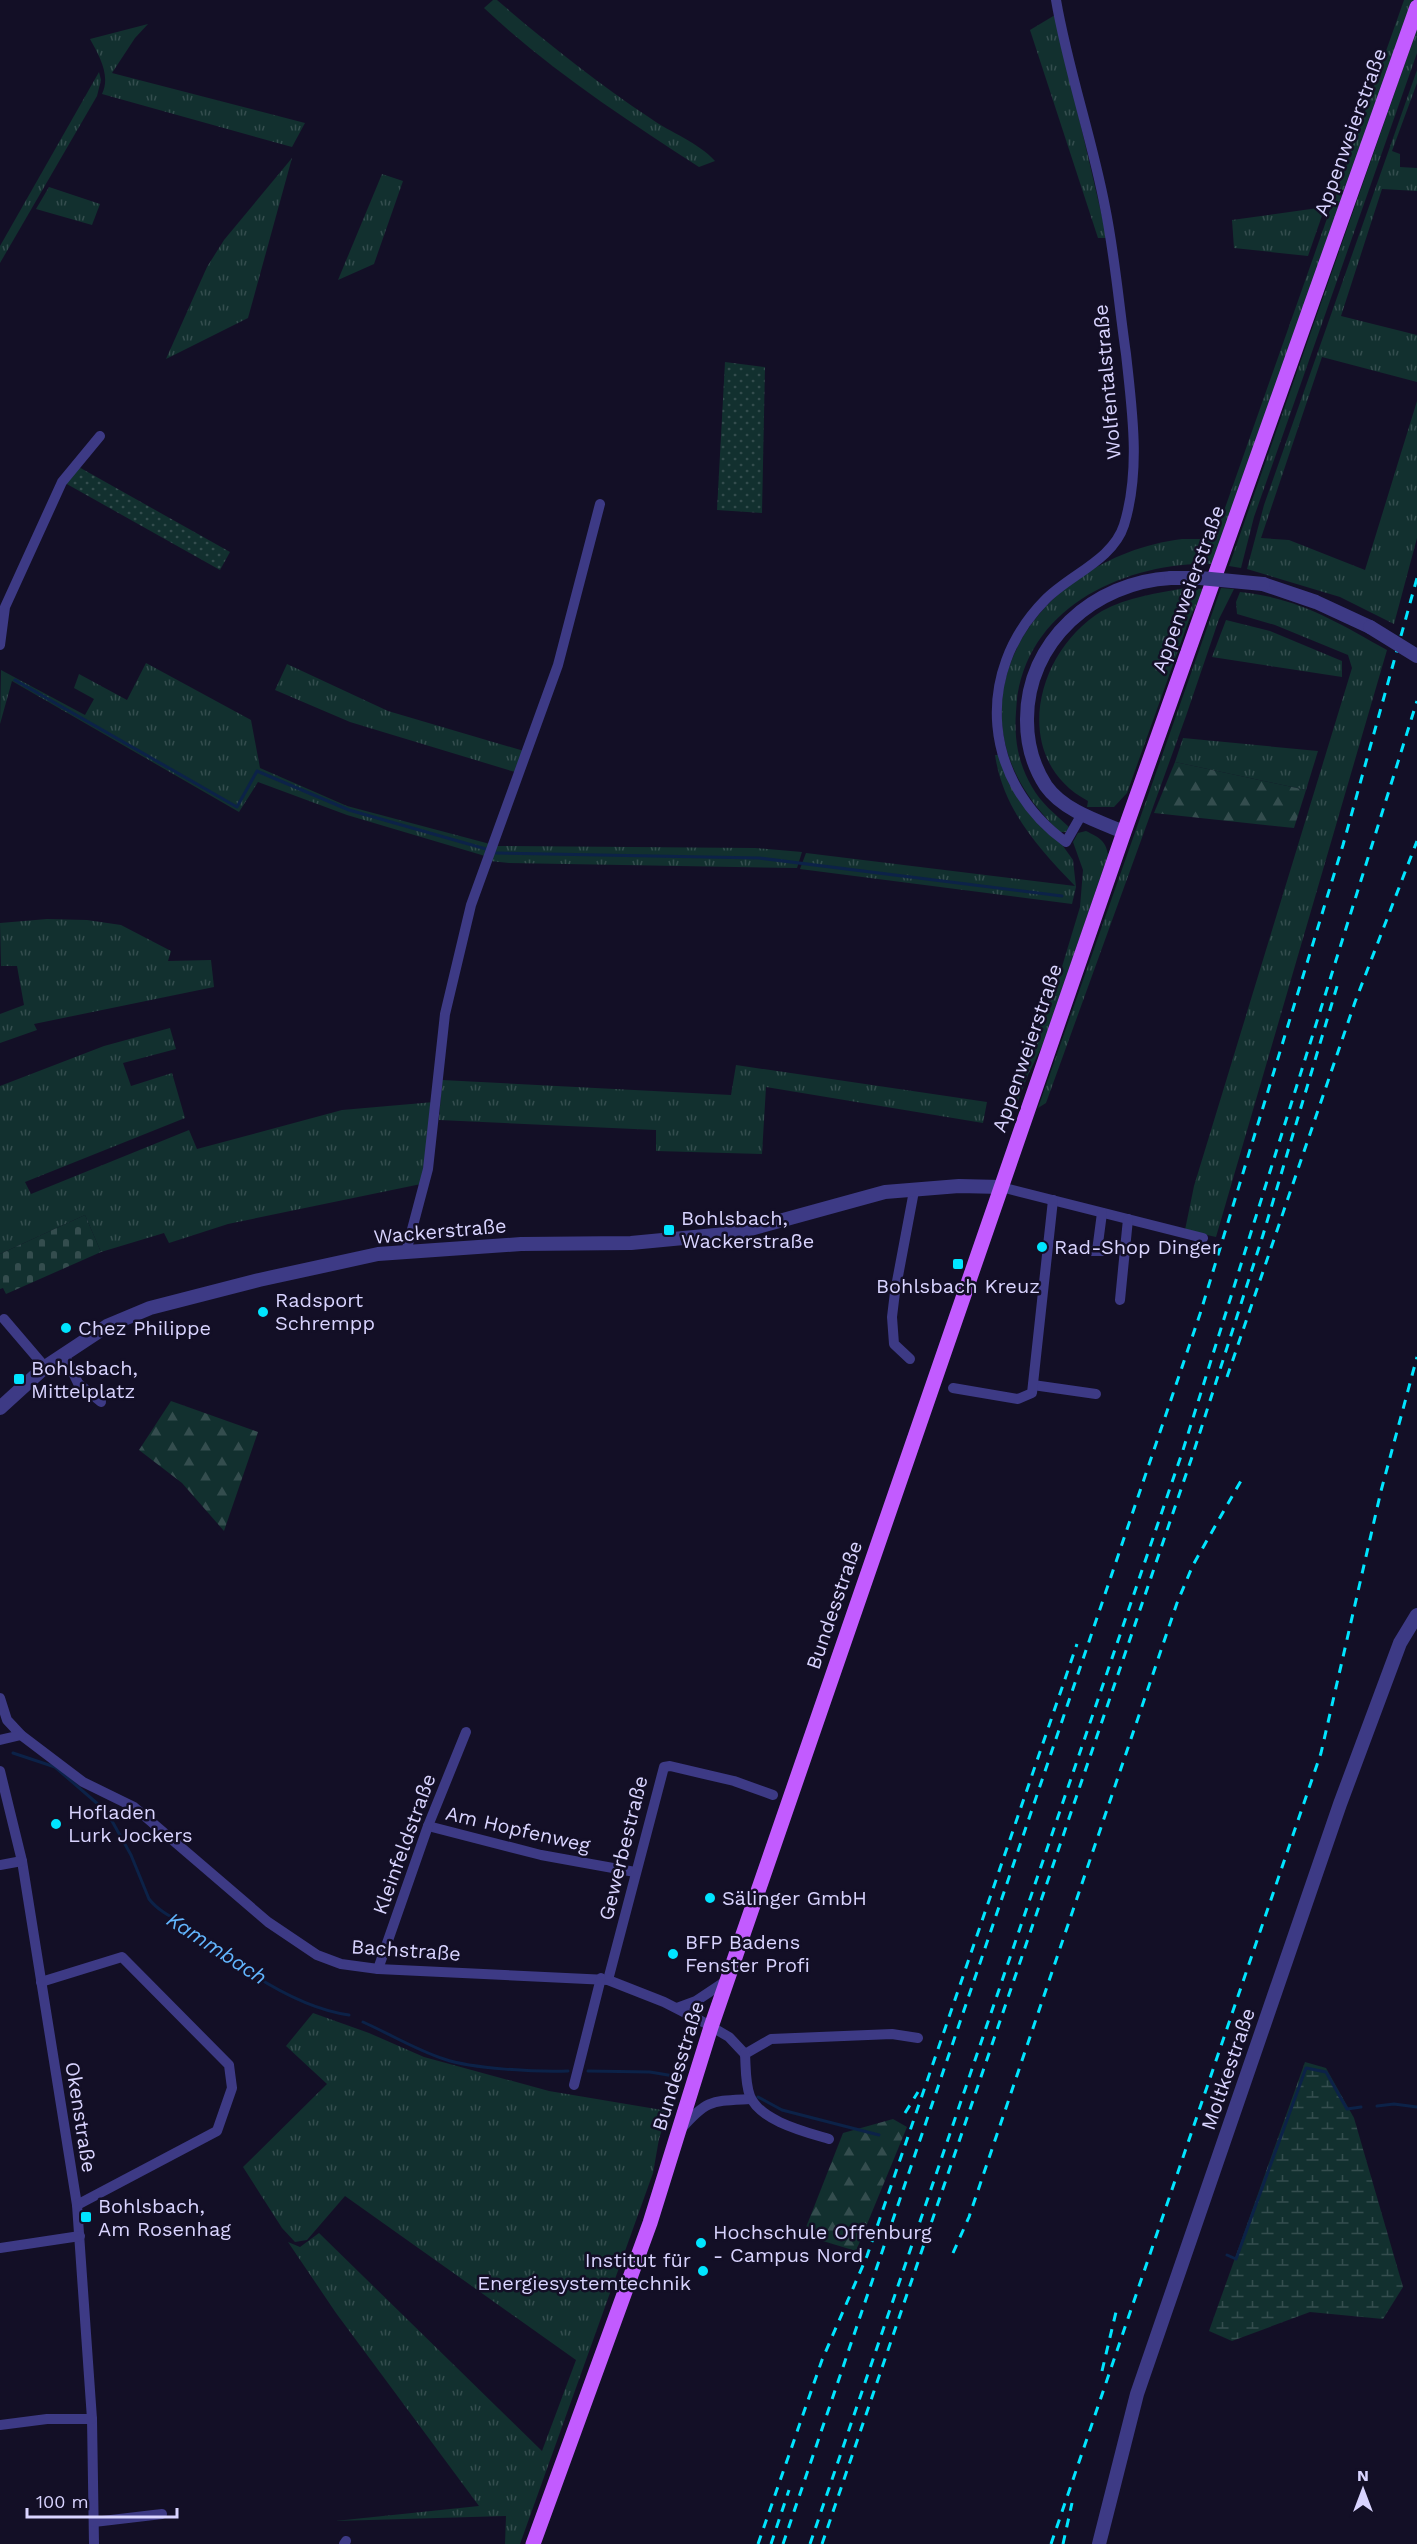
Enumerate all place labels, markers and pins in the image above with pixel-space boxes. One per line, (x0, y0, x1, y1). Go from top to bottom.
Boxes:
place label: Bohlsbach, Wackerstraße (681, 1206, 814, 1253)
marker: Bohlsbach, Wackerstraße (662, 1223, 676, 1237)
place label: Rad-Shop Dinger (1054, 1235, 1220, 1259)
marker: Rad-Shop Dinger (1035, 1240, 1049, 1254)
marker: Bohlsbach Kreuz (951, 1257, 965, 1271)
place label: Bohlsbach Kreuz (876, 1274, 1040, 1298)
place label: Radsport Schrempp (275, 1288, 375, 1335)
marker: Radsport Schrempp (256, 1305, 270, 1319)
place label: Chez Philippe (78, 1316, 211, 1340)
marker: Chez Philippe (59, 1321, 73, 1335)
place label: Bohlsbach, Mittelplatz (31, 1356, 138, 1403)
marker: Bohlsbach, Mittelplatz (12, 1372, 26, 1386)
place label: Hofladen Lurk Jockers (68, 1800, 193, 1847)
marker: Hofladen Lurk Jockers (49, 1817, 63, 1831)
place label: Sälinger GmbH (722, 1886, 867, 1910)
marker: Sälinger GmbH (703, 1891, 717, 1905)
place label: BFP Badens Fenster Profi (685, 1930, 810, 1977)
marker: BFP Badens Fenster Profi (666, 1947, 680, 1961)
place label: Bohlsbach, Am Rosenhag (98, 2194, 231, 2241)
marker: Bohlsbach, Am Rosenhag (79, 2210, 93, 2224)
place label: Hochschule Offenburg - Campus Nord (713, 2220, 932, 2267)
marker: Hochschule Offenburg - Campus Nord (694, 2236, 708, 2250)
place label: Institut für Energiesystemtechnik (477, 2248, 691, 2295)
marker: Institut für Energiesystemtechnik (696, 2264, 710, 2278)

